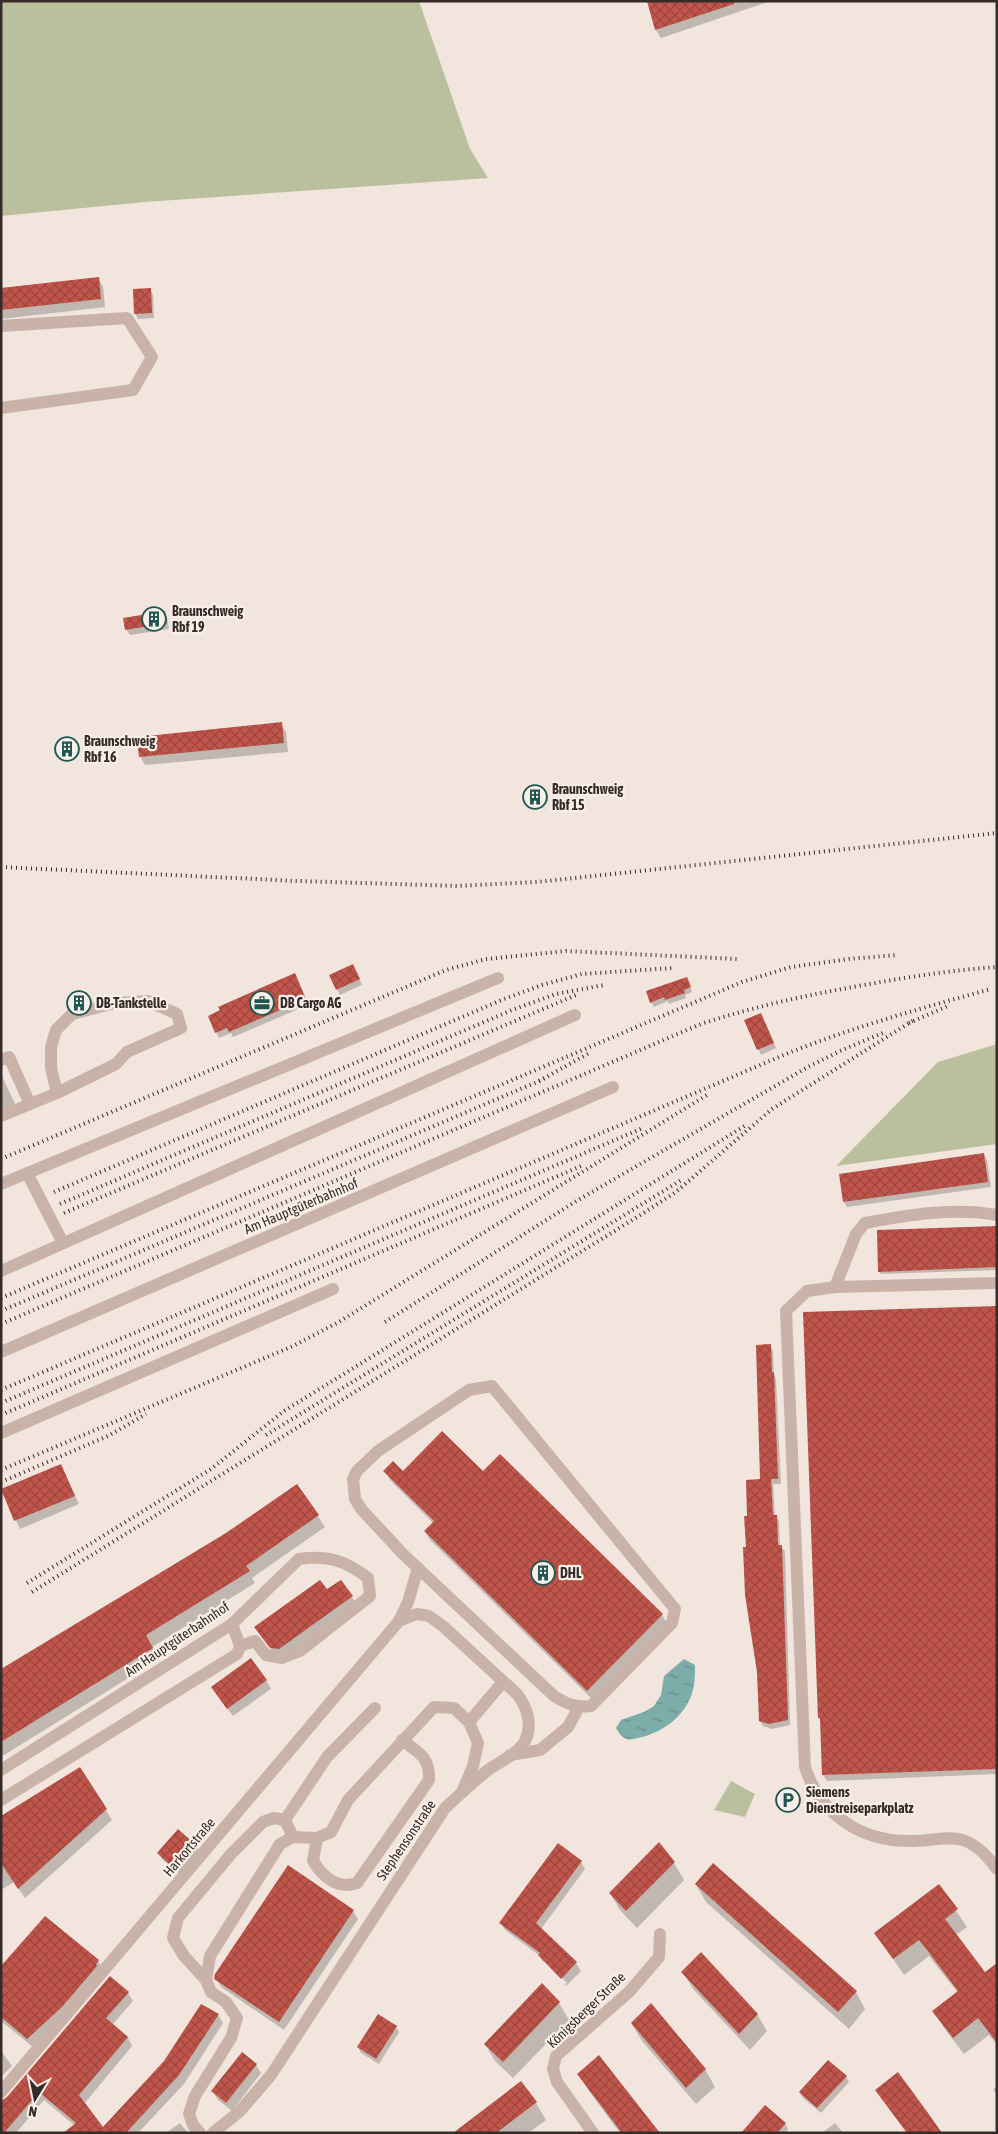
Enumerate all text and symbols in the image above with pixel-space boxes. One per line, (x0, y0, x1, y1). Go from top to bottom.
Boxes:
place label: Braunschweig Rbf 19 (172, 603, 244, 635)
building icon: Braunschweig Rbf 19 (141, 606, 167, 632)
place label: Braunschweig Rbf 16 (84, 733, 156, 765)
building icon: Braunschweig Rbf 16 (54, 736, 80, 762)
place label: Braunschweig Rbf 15 (552, 781, 624, 813)
building icon: Braunschweig Rbf 15 (522, 784, 548, 810)
building icon: DB-Tankstelle (66, 990, 92, 1016)
office icon: DB Cargo AG (249, 990, 275, 1016)
place label: DB-Tankstelle (96, 995, 167, 1011)
place label: DB Cargo AG (280, 995, 342, 1011)
street label: Am Hauptgüterbahnhof (242, 1175, 360, 1237)
building icon: DHL (530, 1560, 556, 1586)
place label: DHL (560, 1565, 582, 1581)
street label: Am Hauptgüterbahnhof (122, 1598, 232, 1680)
place label: Siemens Dienstreiseparkplatz (806, 1784, 914, 1816)
parking icon: Siemens Dienstreiseparkplatz (775, 1787, 801, 1813)
street label: Stephensonstraße (373, 1797, 439, 1883)
street label: Harkortstraße (160, 1814, 218, 1880)
street label: Königsberger Straße (544, 1969, 628, 2051)
north arrow (10, 2074, 60, 2124)
text: N (27, 2103, 38, 2120)

